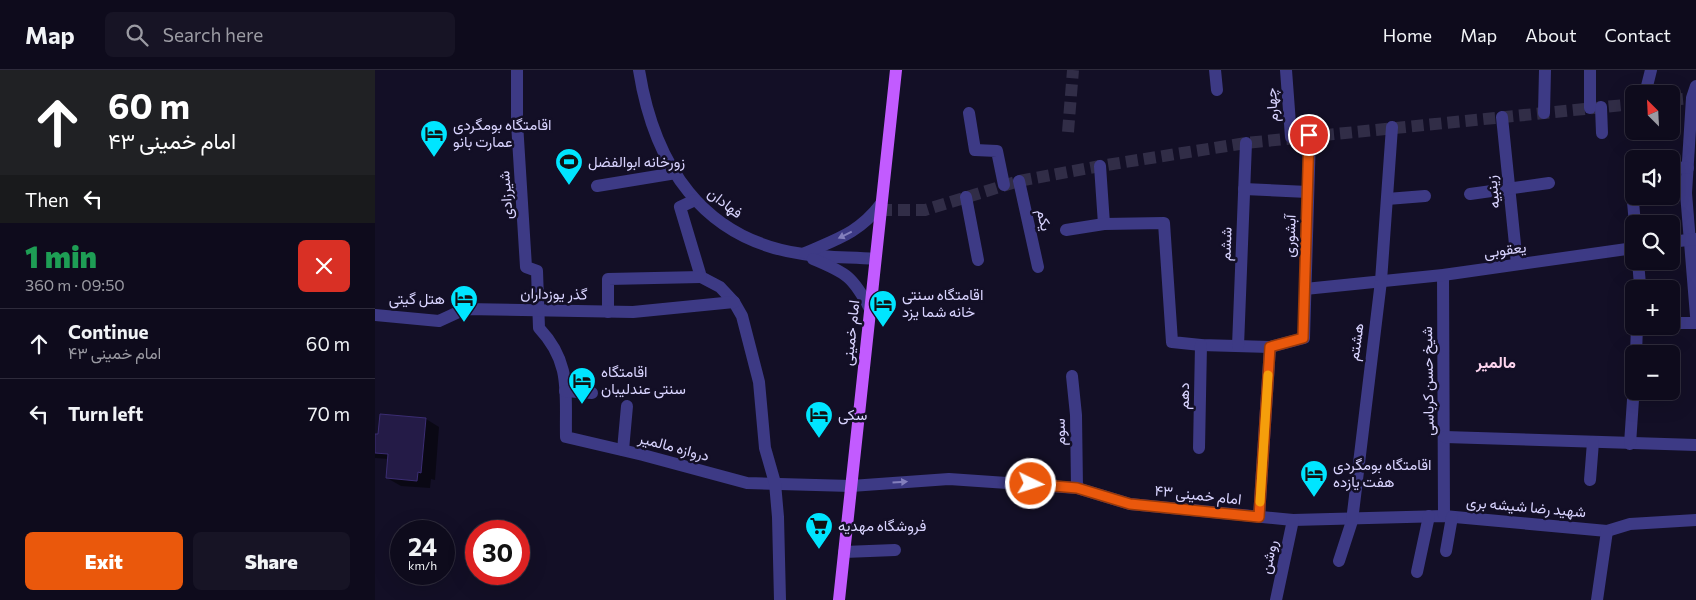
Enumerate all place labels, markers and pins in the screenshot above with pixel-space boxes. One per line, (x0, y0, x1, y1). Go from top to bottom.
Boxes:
pin (1288, 114, 1330, 156)
place label: اقامتگاه بومگردی عمارت بانو (453, 115, 552, 151)
hotel icon: اقامتگاه بومگردی عمارت بانو (419, 119, 449, 158)
sports icon: زورخانه ابوالفضل (554, 147, 584, 186)
place label: زورخانه ابوالفضل (588, 152, 685, 171)
hotel icon: هتل گیتی (449, 284, 479, 323)
place label: اقامتگاه سنتی خانه شما یزد (902, 285, 983, 321)
place label: هتل گیتی (389, 289, 445, 309)
hotel icon: اقامتگاه سنتی خانه شما یزد (868, 289, 898, 328)
place label: اقامتگاه سنتی عندلیبان (601, 362, 686, 399)
hotel icon: اقامتگاه سنتی عندلیبان (567, 366, 597, 405)
hotel icon: سکی (804, 400, 834, 439)
place label: سکی (838, 405, 867, 425)
place label: اقامتگاه بومگردی هفت یازده (1333, 455, 1432, 491)
hotel icon: اقامتگاه بومگردی هفت یازده (1299, 459, 1329, 498)
supermarket icon: فروشگاه مهدیه (804, 511, 834, 550)
place label: فروشگاه مهدیه (838, 516, 926, 535)

